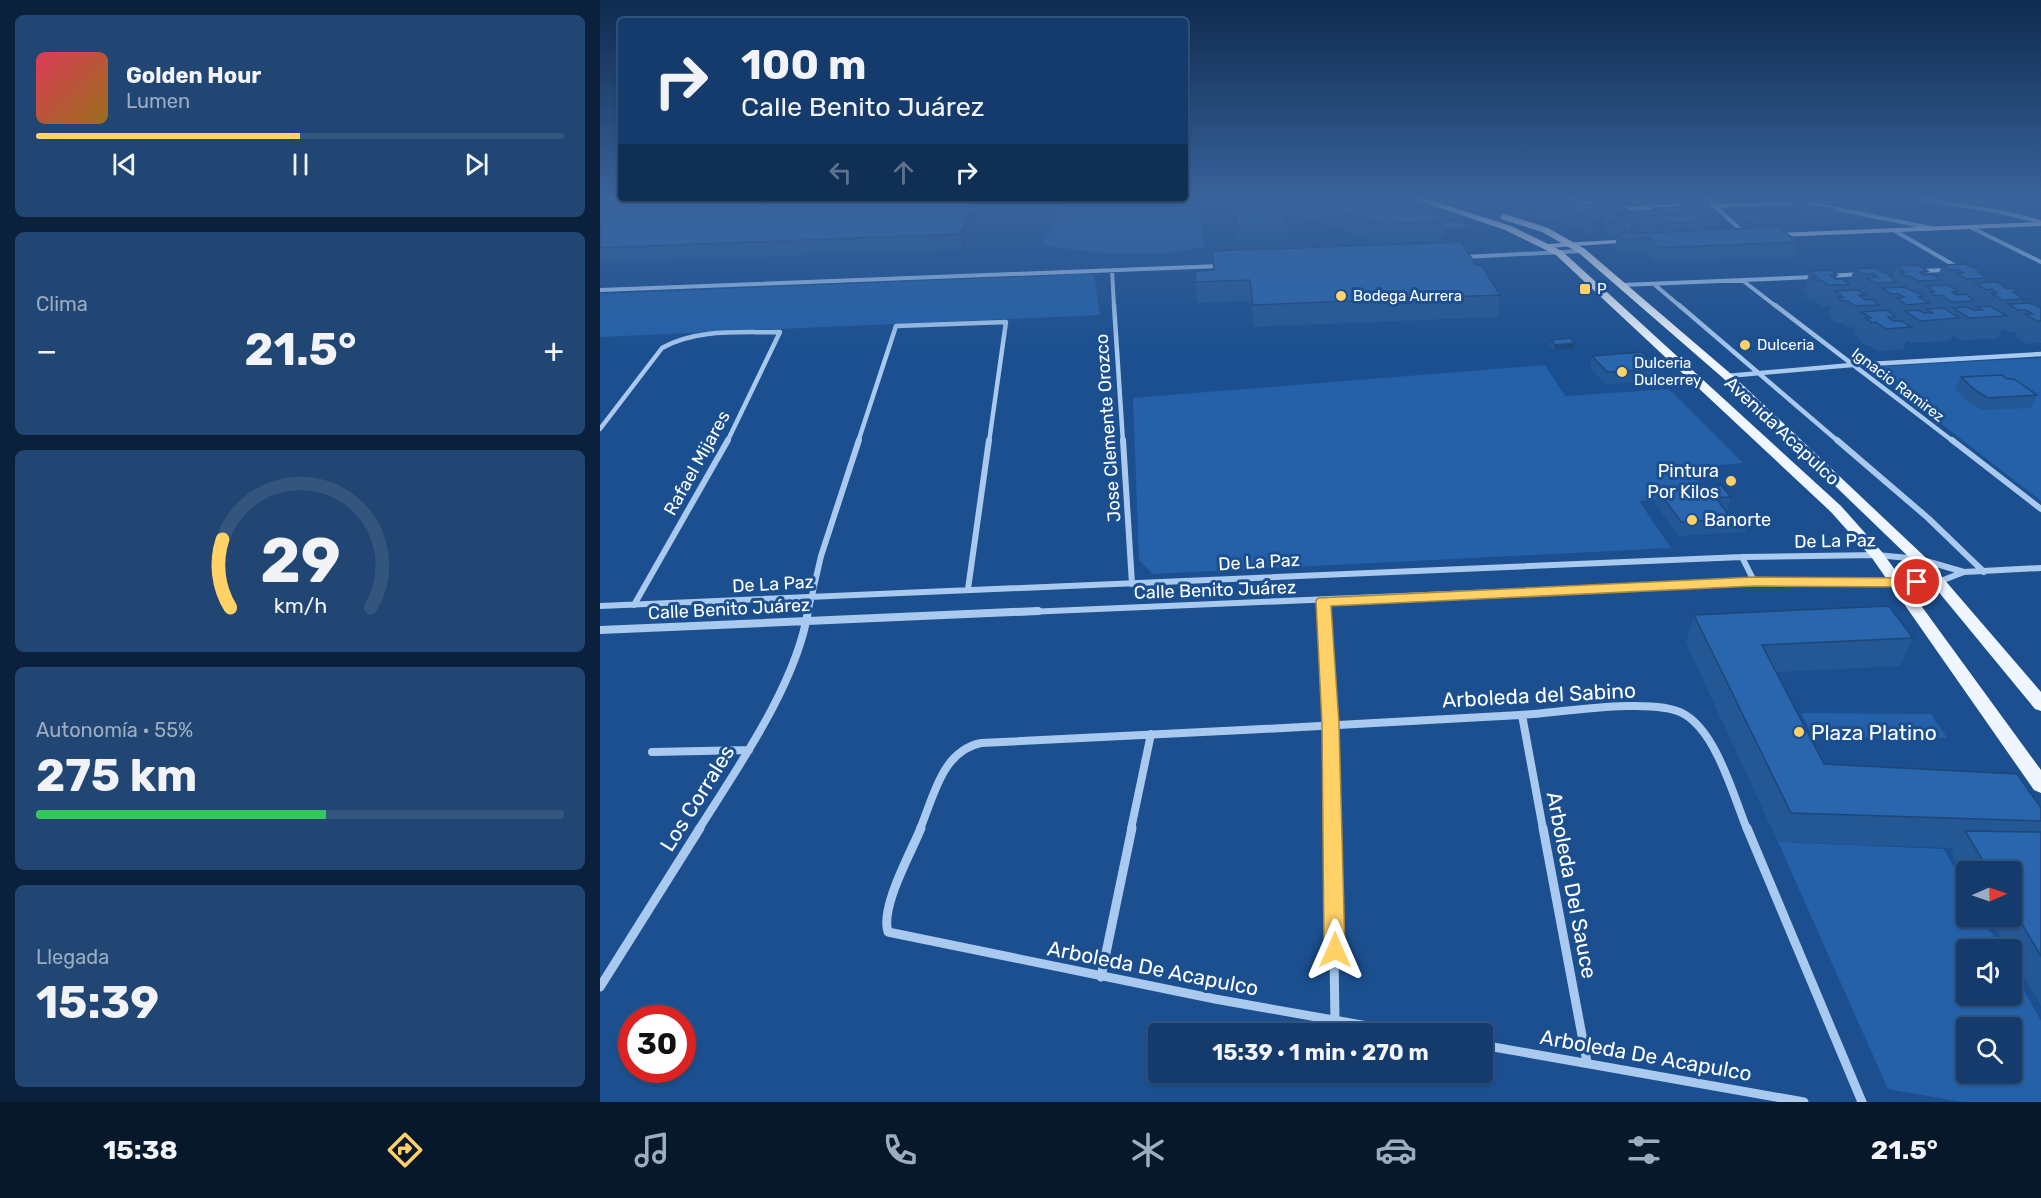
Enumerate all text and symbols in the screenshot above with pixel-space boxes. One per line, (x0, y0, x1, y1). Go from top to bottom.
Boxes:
text: 100 m (741, 40, 866, 90)
icon: right (642, 42, 720, 120)
text: Golden Hour (126, 62, 261, 89)
text: Lumen (126, 89, 190, 113)
text: Calle Benito Juárez (741, 91, 984, 123)
icon: previous (108, 148, 141, 181)
icon: pause (284, 148, 317, 181)
icon: next (460, 148, 493, 181)
icon: left (824, 156, 857, 189)
icon: ahead (887, 156, 920, 189)
icon: right (950, 156, 983, 189)
place label: P (1597, 280, 1607, 298)
marker: P (1578, 282, 1592, 296)
place label: Bodega Aurrera (1353, 287, 1462, 305)
marker: Bodega Aurrera (1334, 289, 1348, 303)
text: Clima (36, 292, 88, 316)
text: 21.5° (244, 323, 356, 376)
text: − (36, 331, 57, 370)
text: + (543, 331, 564, 370)
street label: Jose Clemente Orozco (1090, 333, 1126, 523)
place label: Dulceria (1757, 336, 1814, 354)
marker: Dulceria (1738, 338, 1752, 352)
street label: Ignacio Ramirez (1848, 344, 1948, 426)
place label: Dulceria Dulcerrey (1634, 354, 1701, 389)
marker: Dulceria Dulcerrey (1615, 365, 1629, 379)
street label: Avenida Acapulco (1720, 372, 1844, 490)
street label: Rafael Mijares (659, 407, 735, 519)
place label: Pintura Por Kilos (1647, 460, 1719, 503)
marker: Pintura Por Kilos (1724, 474, 1738, 488)
place label: Banorte (1704, 509, 1771, 531)
marker: Banorte (1685, 513, 1699, 527)
text: 29 (260, 524, 340, 598)
street label: De La Paz (1794, 529, 1876, 553)
street label: De La Paz (1218, 549, 1300, 575)
pin (1891, 556, 1942, 607)
icon: arrive (1900, 565, 1933, 598)
street label: De La Paz (732, 571, 814, 597)
street label: Calle Benito Juárez (1134, 576, 1296, 604)
text: km/h (273, 593, 327, 618)
street label: Calle Benito Juárez (647, 594, 811, 624)
street label: Arboleda del Sabino (1441, 677, 1637, 713)
text: Autonomía · 55% (36, 718, 193, 742)
place label: Plaza Platino (1811, 720, 1937, 745)
marker: Plaza Platino (1792, 725, 1806, 739)
street label: Los Corrales (654, 740, 740, 856)
text: 275 km (36, 749, 197, 802)
street label: Arboleda Del Sauce (1542, 789, 1602, 981)
north arrow (1956, 861, 2022, 927)
map controls (1956, 861, 2022, 1083)
position arrow (1303, 918, 1367, 982)
street label: Arboleda De Acapulco (1045, 935, 1261, 1001)
button: sound (1956, 939, 2022, 1005)
text: Llegada (36, 945, 109, 969)
text: 15:39 (36, 976, 159, 1029)
speed limit sign: 30 (618, 1005, 696, 1083)
button: search (1956, 1017, 2022, 1083)
street label: Arboleda De Acapulco (1538, 1024, 1754, 1086)
text: 15:39 · 1 min · 270 m (1212, 1039, 1429, 1066)
icon: directions (384, 1129, 426, 1171)
icon: music (631, 1129, 673, 1171)
icon: phone (879, 1129, 921, 1171)
icon: climate (1127, 1129, 1169, 1171)
icon: car (1375, 1129, 1417, 1171)
icon: filters (1623, 1129, 1665, 1171)
text: 15:38 (103, 1134, 178, 1166)
text: 21.5° (1871, 1134, 1938, 1166)

